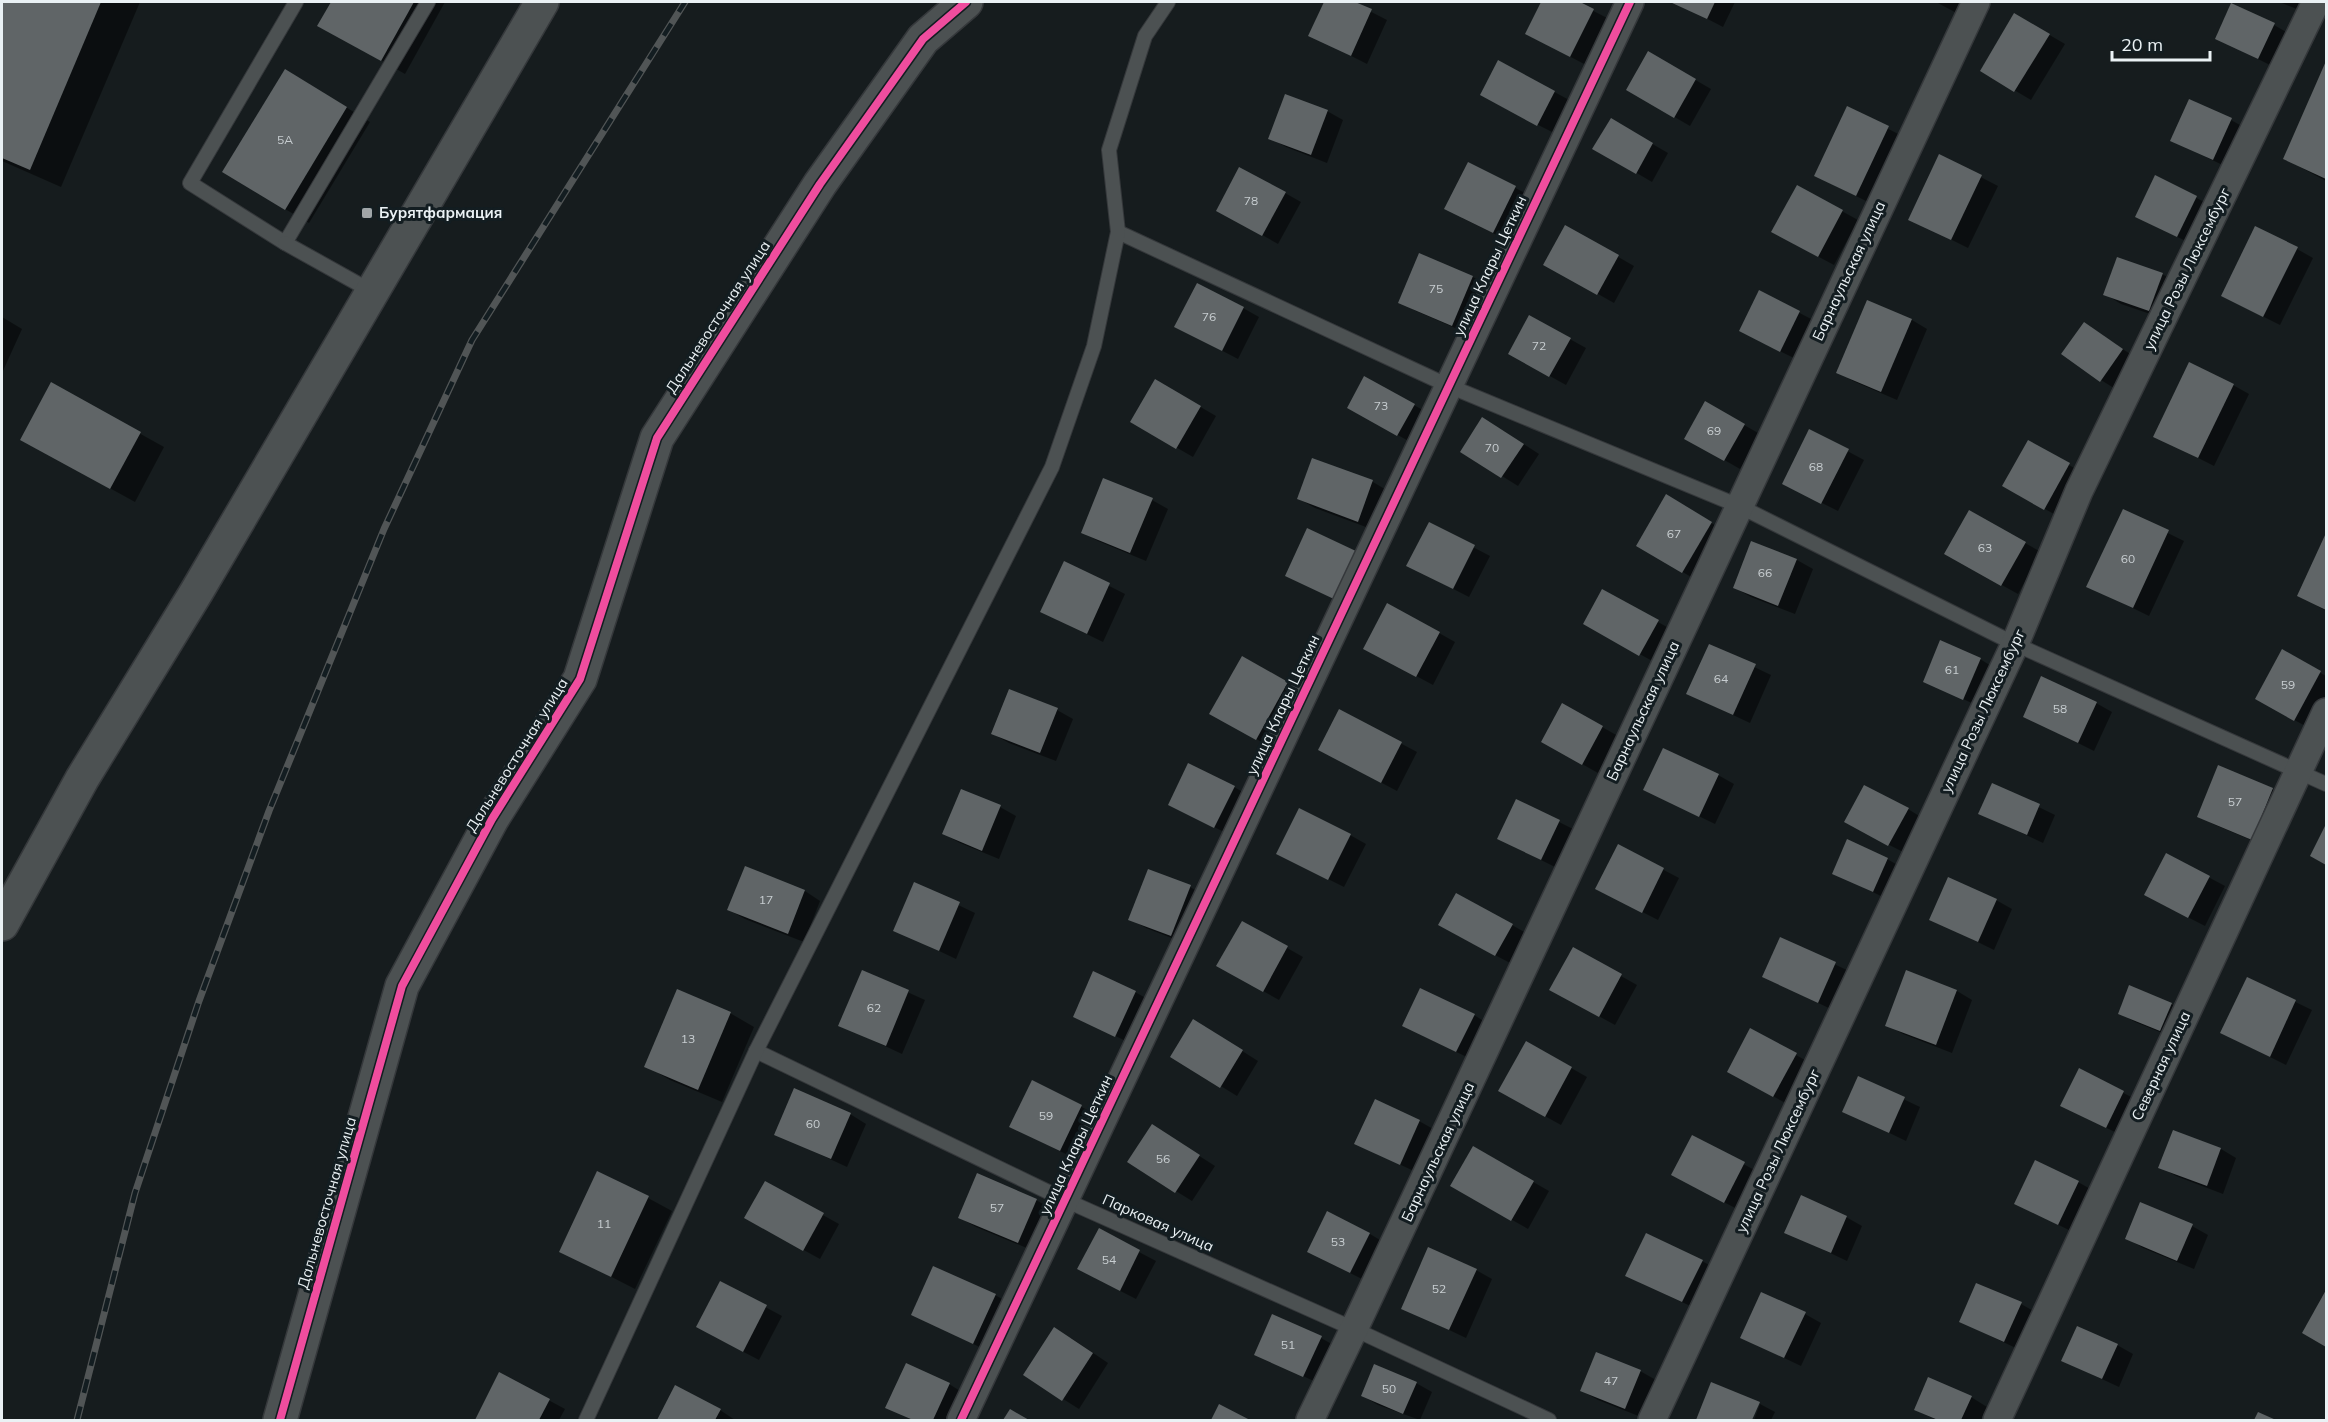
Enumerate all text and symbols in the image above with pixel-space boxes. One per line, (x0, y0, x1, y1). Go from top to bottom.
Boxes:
scale bar (2112, 24, 2210, 62)
text: 20 m (2121, 33, 2163, 56)
house number: 5А (277, 132, 293, 147)
street label: улица Розы Люксембург (2139, 184, 2234, 353)
house number: 78 (1244, 193, 1258, 208)
street label: улица Клары Цеткин (1449, 193, 1530, 339)
street label: Барнаульская улица (1808, 198, 1889, 344)
place label: Бурятфармация (379, 203, 502, 222)
marker: Бурятфармация (360, 206, 374, 220)
street label: Дальневосточная улица (661, 237, 774, 397)
house number: 75 (1429, 281, 1443, 296)
house number: 76 (1202, 309, 1216, 324)
house number: 72 (1532, 338, 1546, 353)
house number: 73 (1374, 398, 1388, 413)
house number: 69 (1707, 423, 1721, 438)
house number: 70 (1485, 440, 1499, 455)
house number: 68 (1809, 459, 1823, 474)
house number: 67 (1667, 526, 1681, 541)
house number: 63 (1978, 540, 1992, 555)
house number: 60 (2121, 551, 2135, 566)
house number: 66 (1758, 565, 1772, 580)
street label: улица Розы Люксембург (1936, 626, 2029, 796)
street label: улица Клары Цеткин (1242, 632, 1323, 778)
street label: Барнаульская улица (1602, 638, 1683, 784)
house number: 61 (1945, 662, 1959, 677)
house number: 64 (1714, 671, 1728, 686)
street label: Дальневосточная улица (461, 674, 572, 835)
house number: 59 (2281, 677, 2295, 692)
house number: 58 (2053, 701, 2067, 716)
house number: 57 (2228, 794, 2242, 809)
house number: 17 (759, 892, 773, 907)
house number: 62 (867, 1000, 881, 1015)
street label: Северная улица (2127, 1008, 2194, 1123)
house number: 13 (681, 1031, 695, 1046)
street label: улица Розы Люксембург (1731, 1066, 1824, 1236)
street label: улица Клары Цеткин (1035, 1072, 1116, 1218)
street label: Барнаульская улица (1397, 1079, 1478, 1225)
house number: 59 (1039, 1108, 1053, 1123)
street label: Дальневосточная улица (293, 1115, 360, 1291)
house number: 60 (806, 1116, 820, 1131)
house number: 56 (1156, 1151, 1170, 1166)
street label: Парковая улица (1100, 1189, 1217, 1256)
house number: 57 (990, 1200, 1004, 1215)
house number: 11 (597, 1216, 611, 1231)
house number: 53 (1331, 1234, 1345, 1249)
house number: 54 (1102, 1252, 1116, 1267)
house number: 52 (1432, 1281, 1446, 1296)
house number: 51 (1281, 1337, 1295, 1352)
house number: 47 (1604, 1373, 1618, 1388)
house number: 50 (1382, 1381, 1396, 1396)

